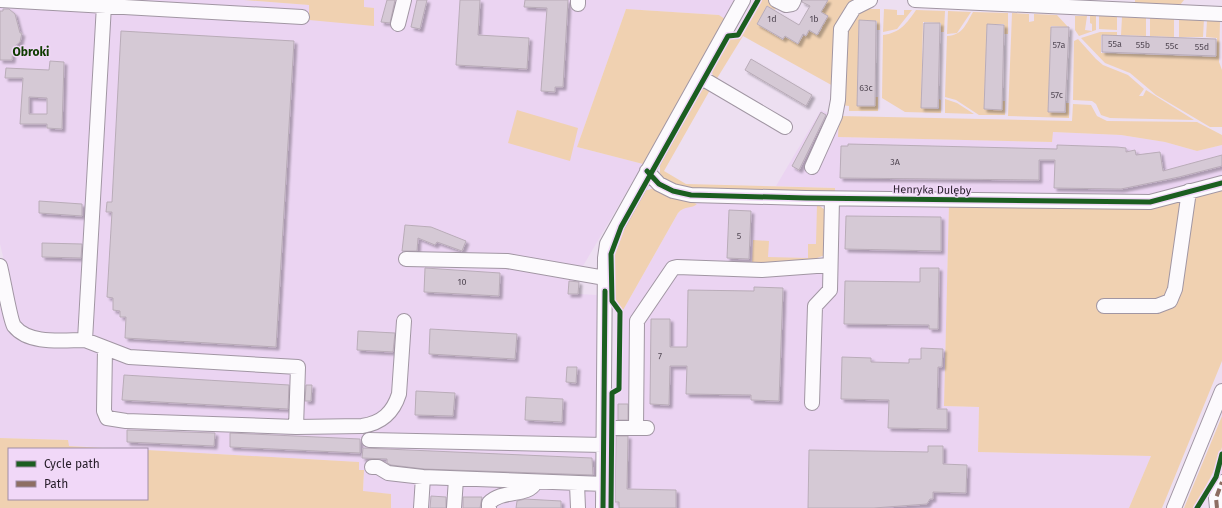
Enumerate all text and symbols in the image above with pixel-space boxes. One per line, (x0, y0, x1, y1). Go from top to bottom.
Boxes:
house number: 1d (767, 14, 777, 24)
house number: 1b (809, 14, 819, 24)
house number: 55a (1108, 39, 1122, 49)
house number: 57a (1053, 40, 1066, 50)
house number: 55b (1136, 40, 1150, 50)
house number: 55c (1165, 41, 1179, 51)
house number: 55d (1195, 42, 1209, 52)
district label: Obroki (13, 45, 49, 59)
house number: 63c (859, 83, 873, 93)
house number: 57c (1051, 90, 1064, 100)
house number: 3A (890, 157, 901, 167)
street label: Henryka Dulęby (893, 183, 972, 197)
house number: 5 (737, 231, 742, 241)
house number: 10 (458, 277, 466, 287)
house number: 7 (658, 351, 662, 361)
legend (8, 448, 148, 500)
text: Cycle path (44, 457, 100, 471)
text: Path (44, 477, 68, 491)

